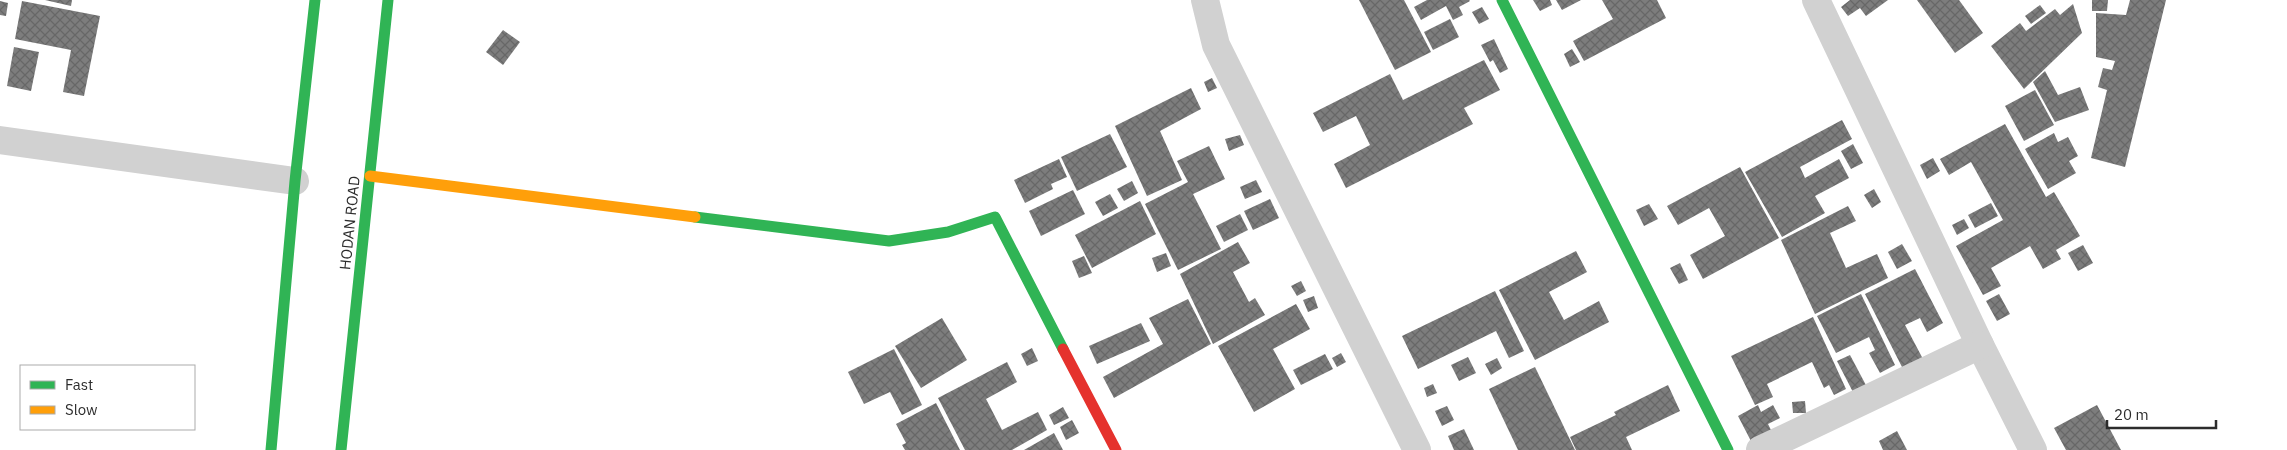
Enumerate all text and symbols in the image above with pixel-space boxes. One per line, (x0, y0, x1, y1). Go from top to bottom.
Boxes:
street label: HODAN ROAD (335, 175, 364, 271)
legend (20, 365, 195, 430)
text: Fast (65, 375, 93, 394)
scale bar (2107, 398, 2216, 430)
text: Slow (65, 400, 98, 419)
text: 20 m (2114, 405, 2149, 424)

